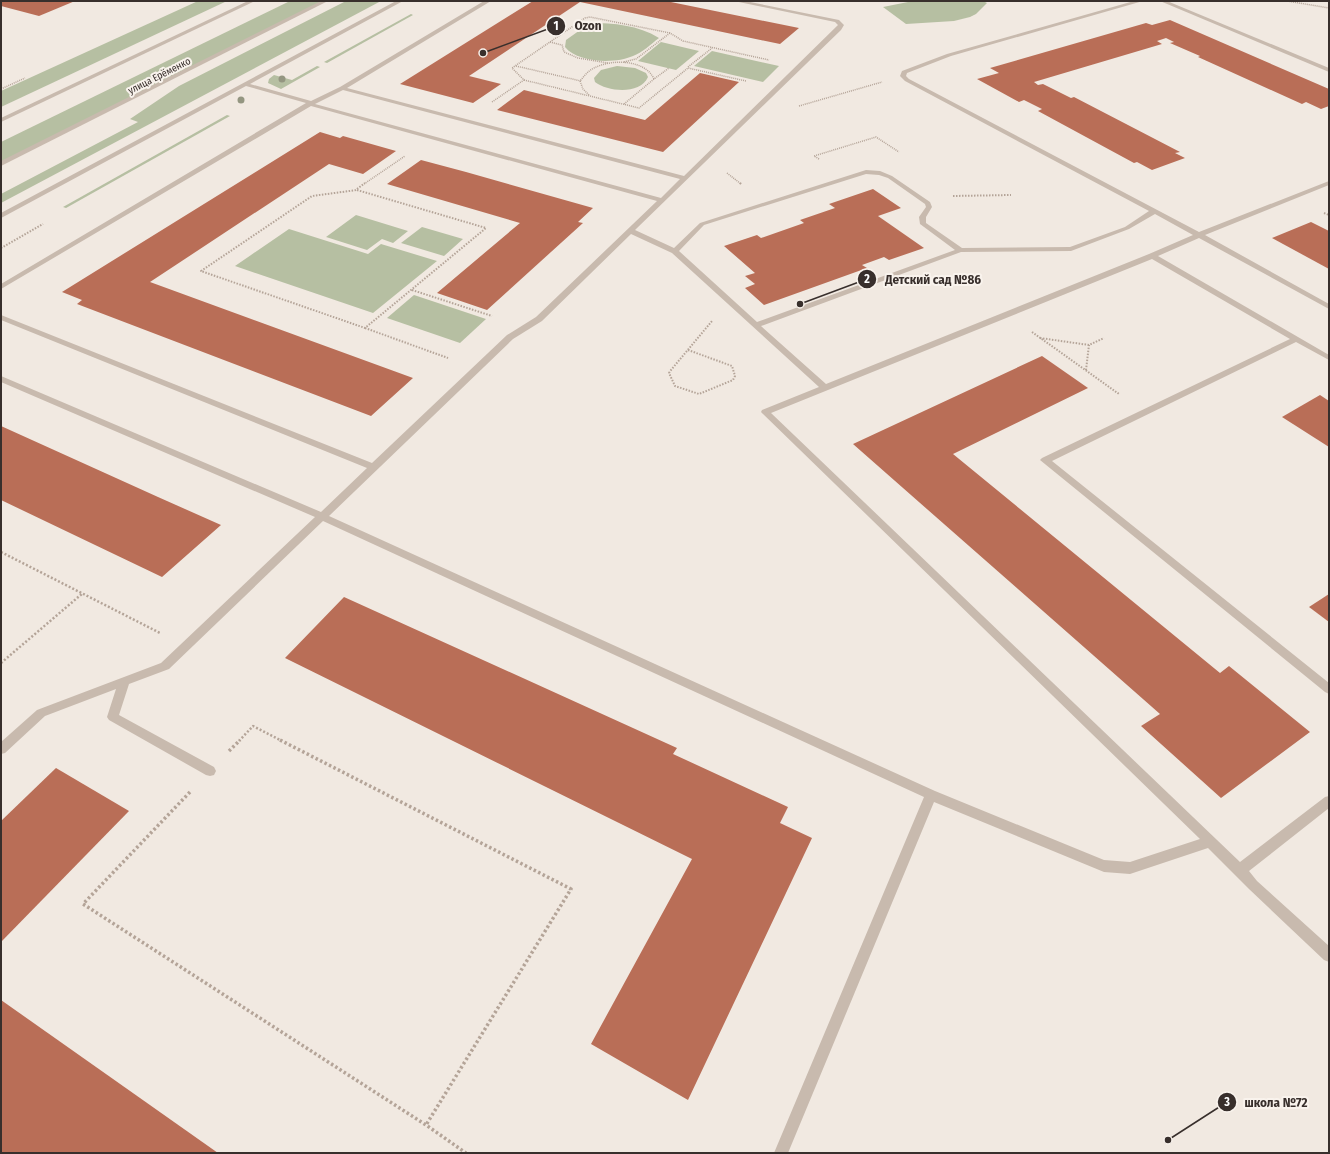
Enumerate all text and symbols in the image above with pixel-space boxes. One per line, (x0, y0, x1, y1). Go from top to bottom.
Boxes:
callout: Ozon (546, 13, 609, 38)
text: Ozon (574, 18, 602, 33)
text: 1 (553, 19, 559, 33)
street label: улица Ерёменко (126, 55, 193, 97)
callout: Детский сад №86 (857, 267, 989, 292)
text: 2 (863, 272, 870, 286)
text: Детский сад №86 (884, 272, 981, 287)
callout: школа №72 (1217, 1090, 1316, 1115)
text: 3 (1223, 1095, 1230, 1109)
text: школа №72 (1245, 1095, 1307, 1110)

